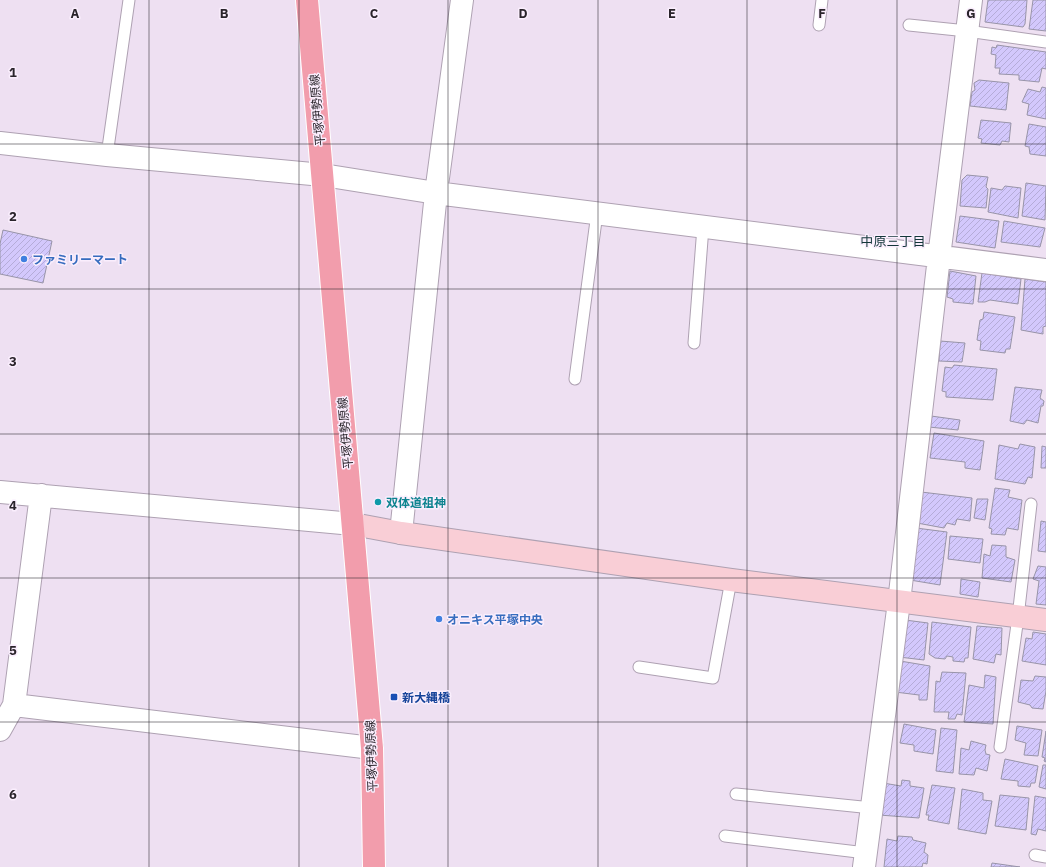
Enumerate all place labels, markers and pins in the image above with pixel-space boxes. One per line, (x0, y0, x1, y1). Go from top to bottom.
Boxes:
place label: ファミリーマート (32, 252, 128, 267)
marker: ファミリーマート (19, 254, 29, 264)
place label: 双体道祖神 (386, 495, 446, 510)
marker: 双体道祖神 (373, 497, 383, 507)
place label: オニキス平塚中央 (447, 612, 543, 627)
marker: オニキス平塚中央 (434, 614, 444, 624)
place label: 新大縄橋 (402, 690, 451, 705)
marker: 新大縄橋 (389, 692, 399, 702)

